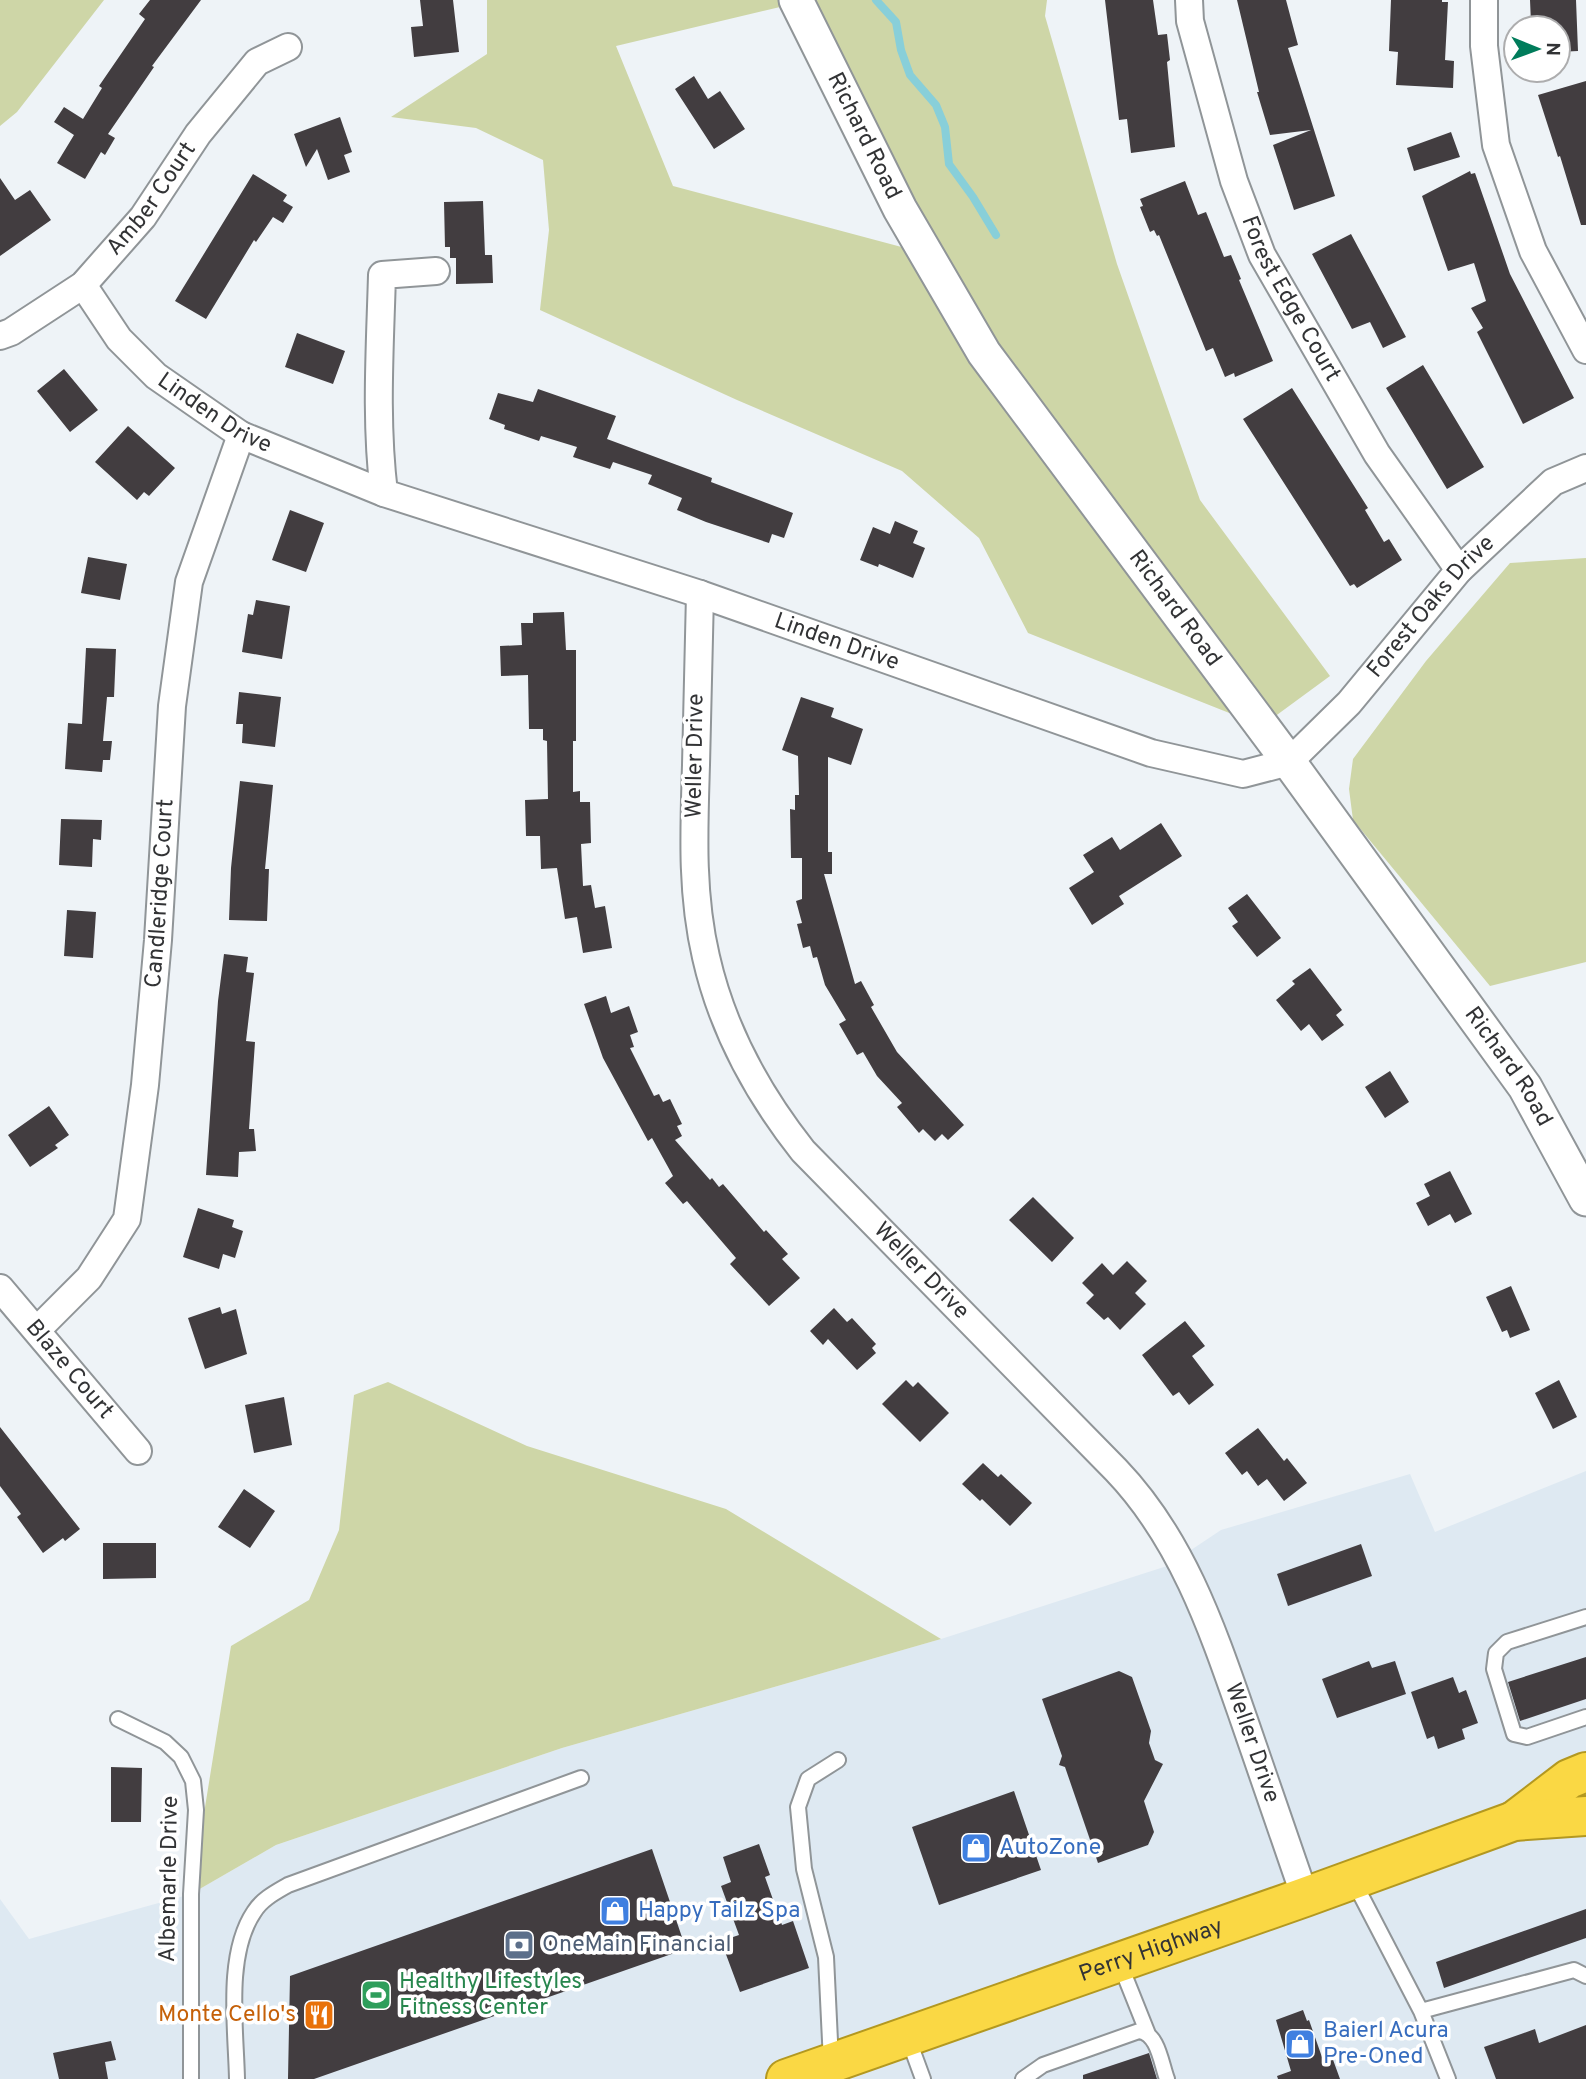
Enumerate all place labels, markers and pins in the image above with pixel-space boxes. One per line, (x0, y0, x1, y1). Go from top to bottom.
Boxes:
shop icon: AutoZone (959, 1831, 993, 1865)
place label: AutoZone (999, 1834, 1101, 1863)
shop icon: Happy Tailz Spa (598, 1894, 632, 1928)
place label: Happy Tailz Spa (638, 1897, 800, 1926)
bank icon: OneMain Financial (502, 1928, 536, 1962)
place label: OneMain Financial (542, 1931, 732, 1960)
place label: Healthy Lifestyles Fitness Center (399, 1968, 582, 2023)
sports icon: Healthy Lifestyles Fitness Center (359, 1978, 393, 2012)
restaurant icon: Monte Cello's (302, 1998, 336, 2032)
place label: Monte Cello's (158, 2001, 296, 2030)
place label: Baierl Acura Pre-Oned (1323, 2017, 1449, 2072)
shop icon: Baierl Acura Pre-Oned (1283, 2027, 1317, 2061)

